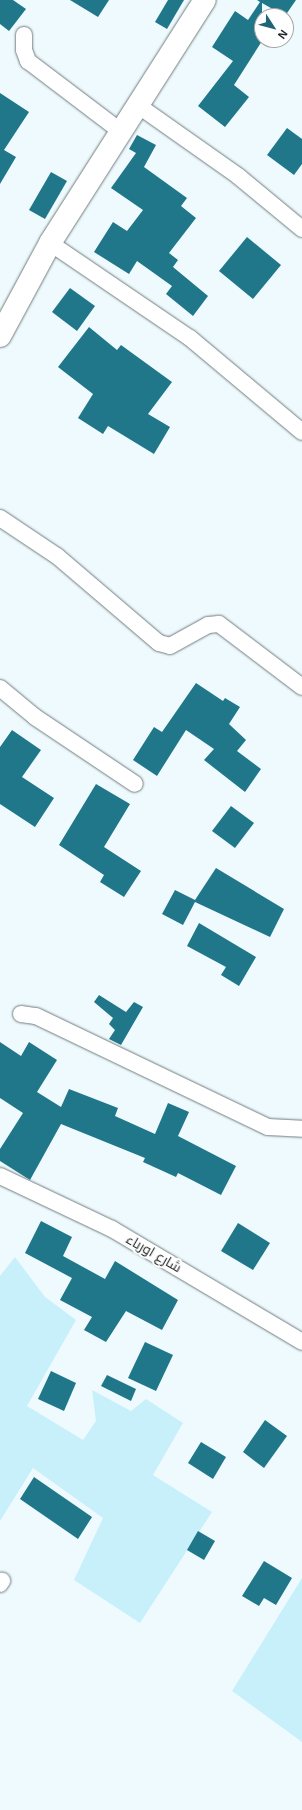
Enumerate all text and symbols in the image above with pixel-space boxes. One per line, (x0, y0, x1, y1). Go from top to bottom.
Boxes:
north arrow (254, 8, 294, 48)
text: N (276, 28, 290, 41)
street label: شارع اورباء (123, 1230, 185, 1276)

